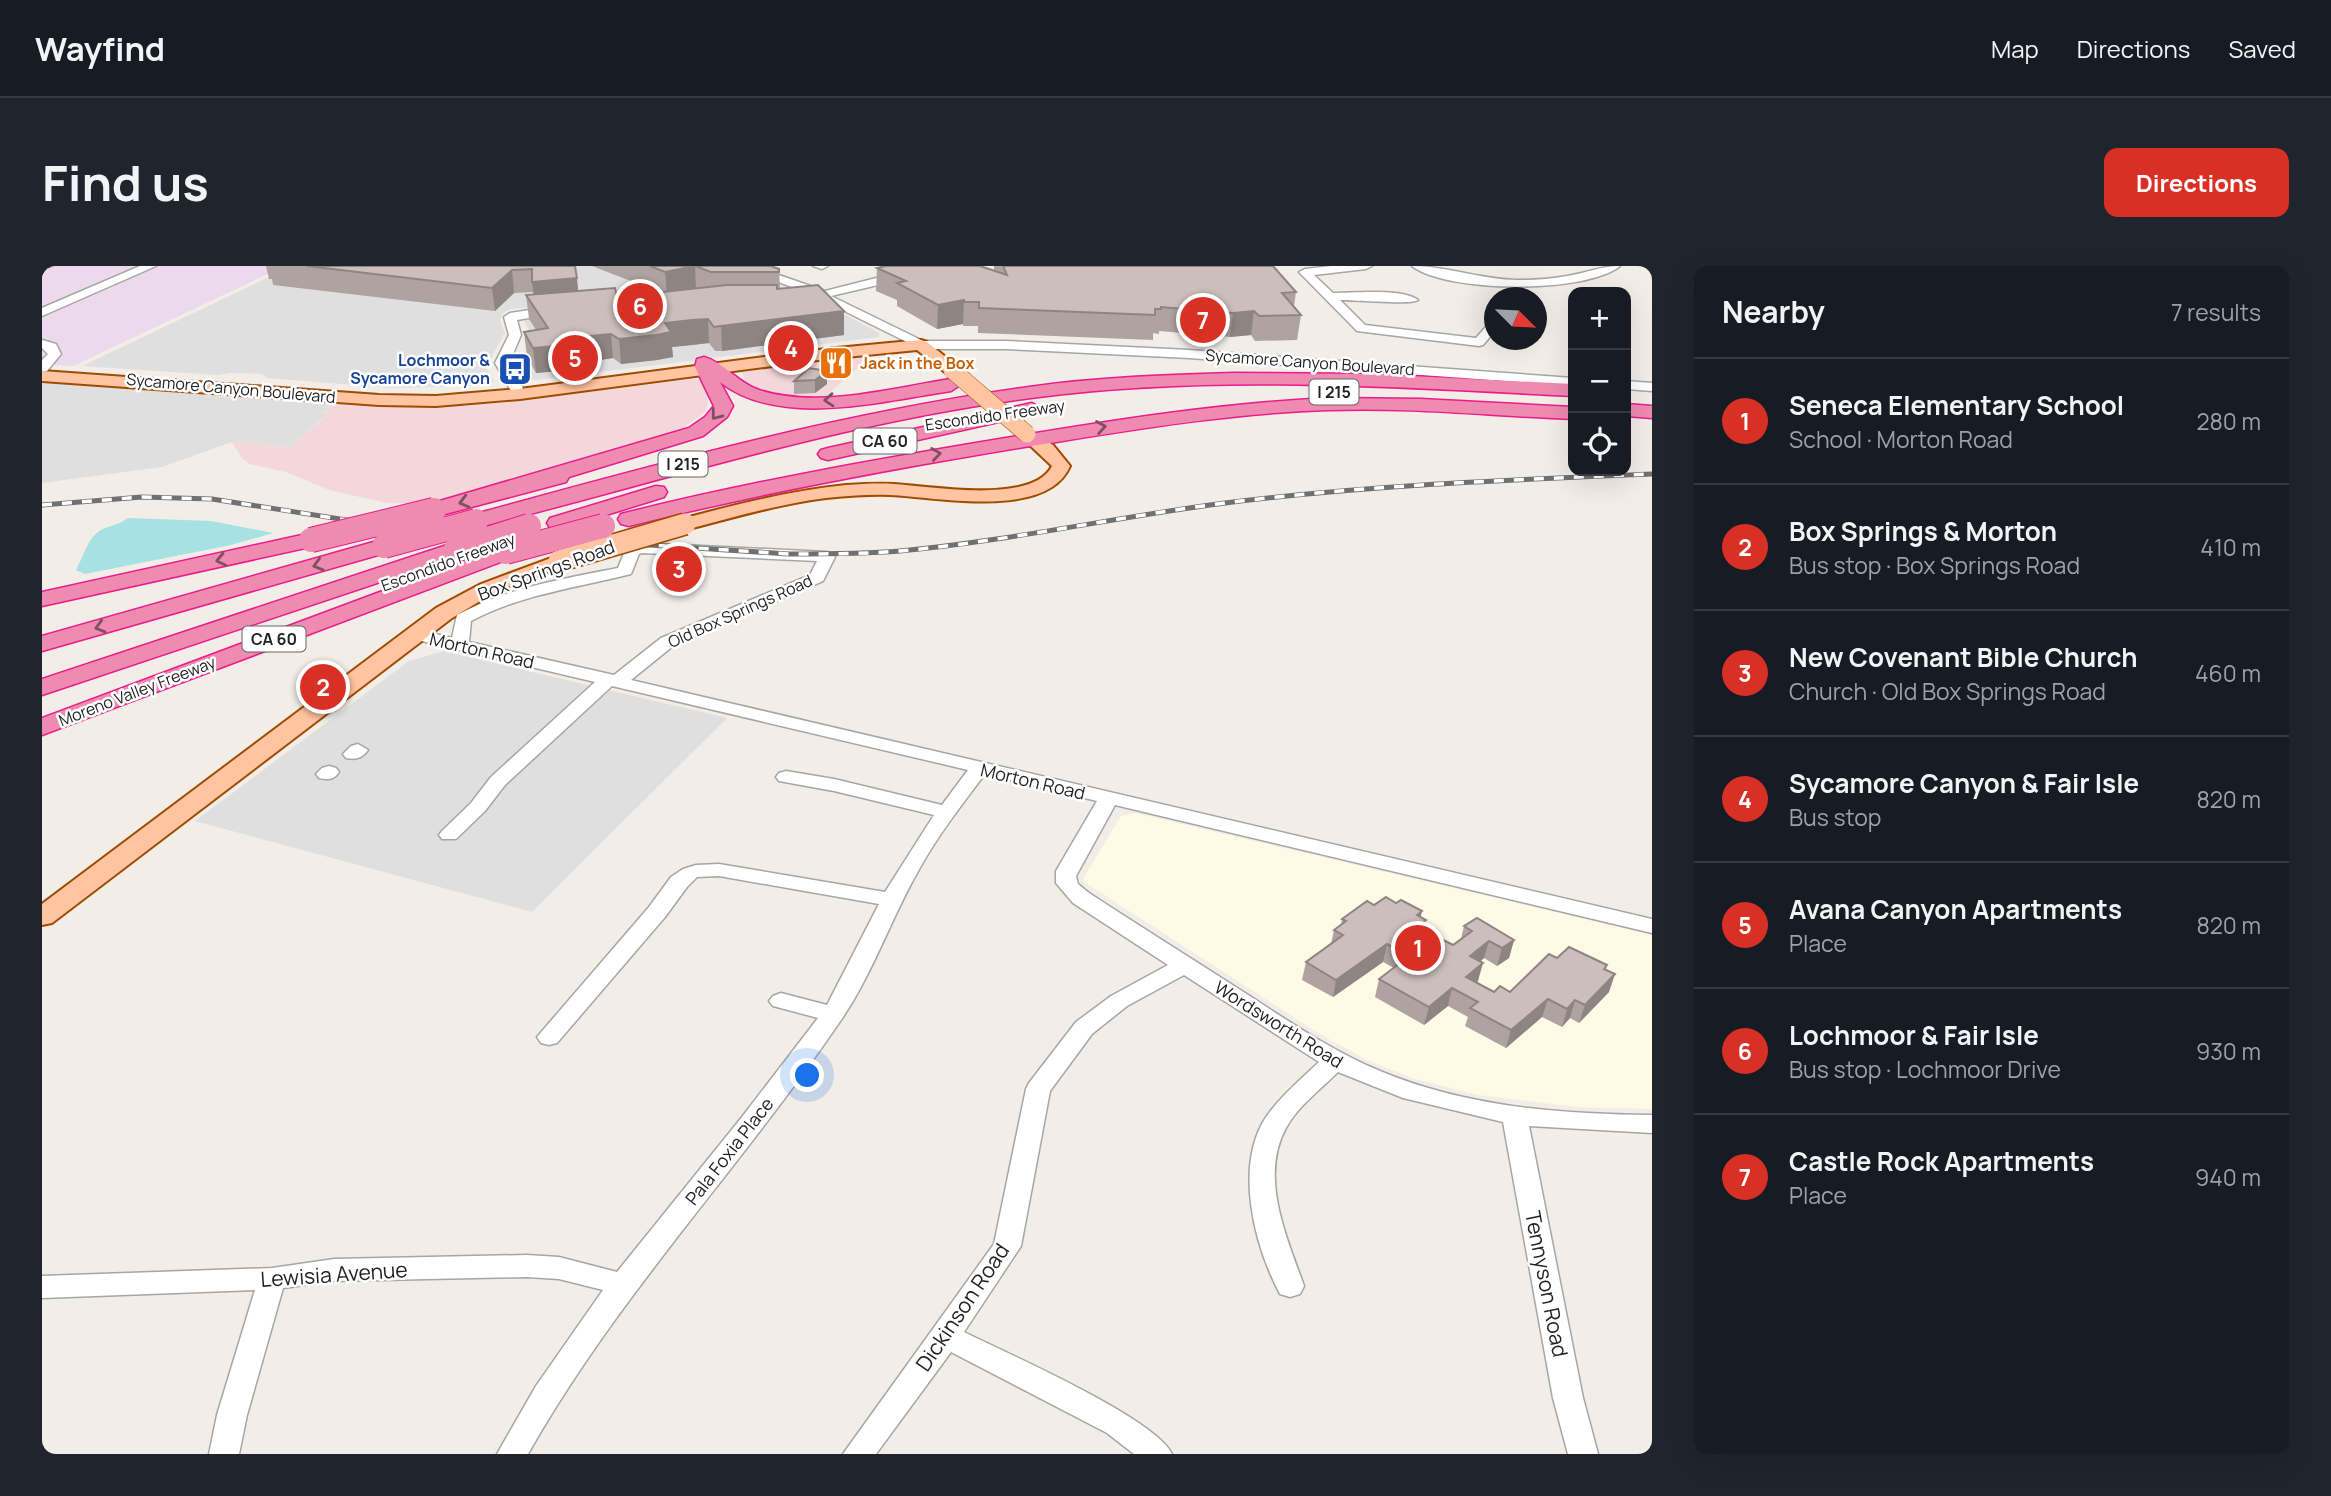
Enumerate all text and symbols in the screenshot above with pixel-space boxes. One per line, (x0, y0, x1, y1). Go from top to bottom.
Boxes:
text: Wayfind (35, 26, 165, 71)
text: Map (1991, 32, 2039, 65)
text: Directions (2077, 32, 2190, 65)
text: Saved (2228, 32, 2296, 65)
button: Directions (2104, 148, 2289, 217)
text: Find us (42, 149, 209, 216)
pin: 6 (617, 280, 663, 332)
north arrow (1484, 287, 1547, 350)
map controls (1568, 287, 1631, 476)
button: + (1568, 287, 1631, 350)
text: Nearby (1722, 291, 1825, 332)
pin: 7 (1180, 294, 1226, 346)
text: 7 results (2171, 296, 2261, 328)
pin: 4 (768, 322, 814, 374)
pin: 5 (552, 332, 598, 384)
restaurant icon: Jack in the Box (817, 344, 855, 382)
street label: Sycamore Canyon Boulevard (1205, 344, 1415, 380)
place label: Lochmoor & Sycamore Canyon (350, 349, 490, 389)
bus stop icon: Lochmoor & Sycamore Canyon (496, 350, 534, 388)
button: − (1568, 350, 1631, 413)
place label: Jack in the Box (860, 352, 974, 374)
street label: Sycamore Canyon Boulevard (126, 368, 336, 408)
road number: I 215 (1310, 380, 1358, 404)
text: Seneca Elementary School (1789, 387, 2124, 423)
one-way arrow (823, 392, 834, 407)
street label: Escondido Freeway (924, 394, 1067, 436)
text: 1 (1740, 405, 1750, 437)
text: 280 m (2196, 405, 2261, 437)
one-way arrow (712, 407, 724, 419)
button: locate (1568, 413, 1631, 476)
one-way arrow (1095, 421, 1107, 436)
text: School · Morton Road (1789, 423, 2013, 455)
road number: CA 60 (854, 428, 916, 454)
one-way arrow (930, 447, 942, 462)
road number: I 215 (658, 452, 708, 476)
one-way arrow (458, 493, 470, 508)
text: Box Springs & Morton (1789, 513, 2057, 549)
street label: Escondido Freeway (378, 527, 519, 596)
text: 2 (1738, 531, 1752, 563)
text: 410 m (2200, 531, 2261, 563)
street label: Box Springs Road (474, 534, 618, 606)
pin: 3 (656, 543, 702, 595)
text: Bus stop · Box Springs Road (1789, 549, 2080, 581)
one-way arrow (215, 552, 227, 567)
one-way arrow (313, 556, 325, 571)
street label: Old Box Springs Road (664, 569, 816, 653)
one-way arrow (94, 619, 106, 634)
road number: CA 60 (243, 626, 306, 652)
street label: Morton Road (427, 626, 537, 674)
text: New Covenant Bible Church (1789, 639, 2138, 675)
street label: Moreno Valley Freeway (55, 651, 219, 731)
text: 3 (1738, 657, 1752, 689)
text: 460 m (2195, 657, 2261, 689)
pin: 2 (300, 661, 346, 713)
text: Church · Old Box Springs Road (1789, 675, 2106, 707)
street label: Morton Road (978, 757, 1088, 805)
text: Sycamore Canyon & Fair Isle (1789, 765, 2139, 801)
text: 4 (1738, 783, 1752, 815)
text: 820 m (2196, 783, 2261, 815)
text: Bus stop (1789, 801, 1881, 833)
text: Avana Canyon Apartments (1789, 891, 2122, 927)
text: 5 (1738, 909, 1752, 941)
text: 820 m (2196, 909, 2261, 941)
pin: 1 (1395, 922, 1441, 974)
text: Place (1789, 927, 1847, 959)
street label: Wordsworth Road (1210, 975, 1348, 1073)
text: Lochmoor & Fair Isle (1789, 1017, 2039, 1053)
text: 6 (1738, 1035, 1752, 1067)
text: 930 m (2196, 1035, 2261, 1067)
text: Bus stop · Lochmoor Drive (1789, 1053, 2061, 1085)
your location (790, 1058, 824, 1092)
street label: Pala Foxia Place (679, 1092, 779, 1210)
text: Castle Rock Apartments (1789, 1143, 2094, 1179)
text: 7 (1739, 1161, 1751, 1193)
text: 940 m (2195, 1161, 2261, 1193)
text: Place (1789, 1179, 1847, 1211)
street label: Tennyson Road (1519, 1209, 1575, 1359)
street label: Dickinson Road (909, 1238, 1015, 1376)
street label: Lewisia Avenue (260, 1255, 408, 1293)

